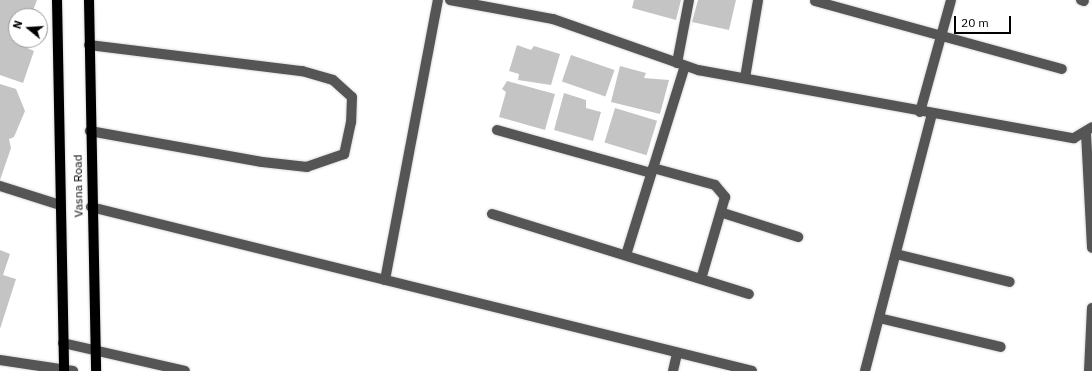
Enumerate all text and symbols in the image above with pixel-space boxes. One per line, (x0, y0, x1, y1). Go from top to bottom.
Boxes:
north arrow (8, 8, 48, 48)
scale bar (956, 8, 1013, 34)
text: 20 m (961, 15, 989, 30)
text: N (10, 19, 25, 31)
street label: Vasna Road (70, 154, 86, 218)

